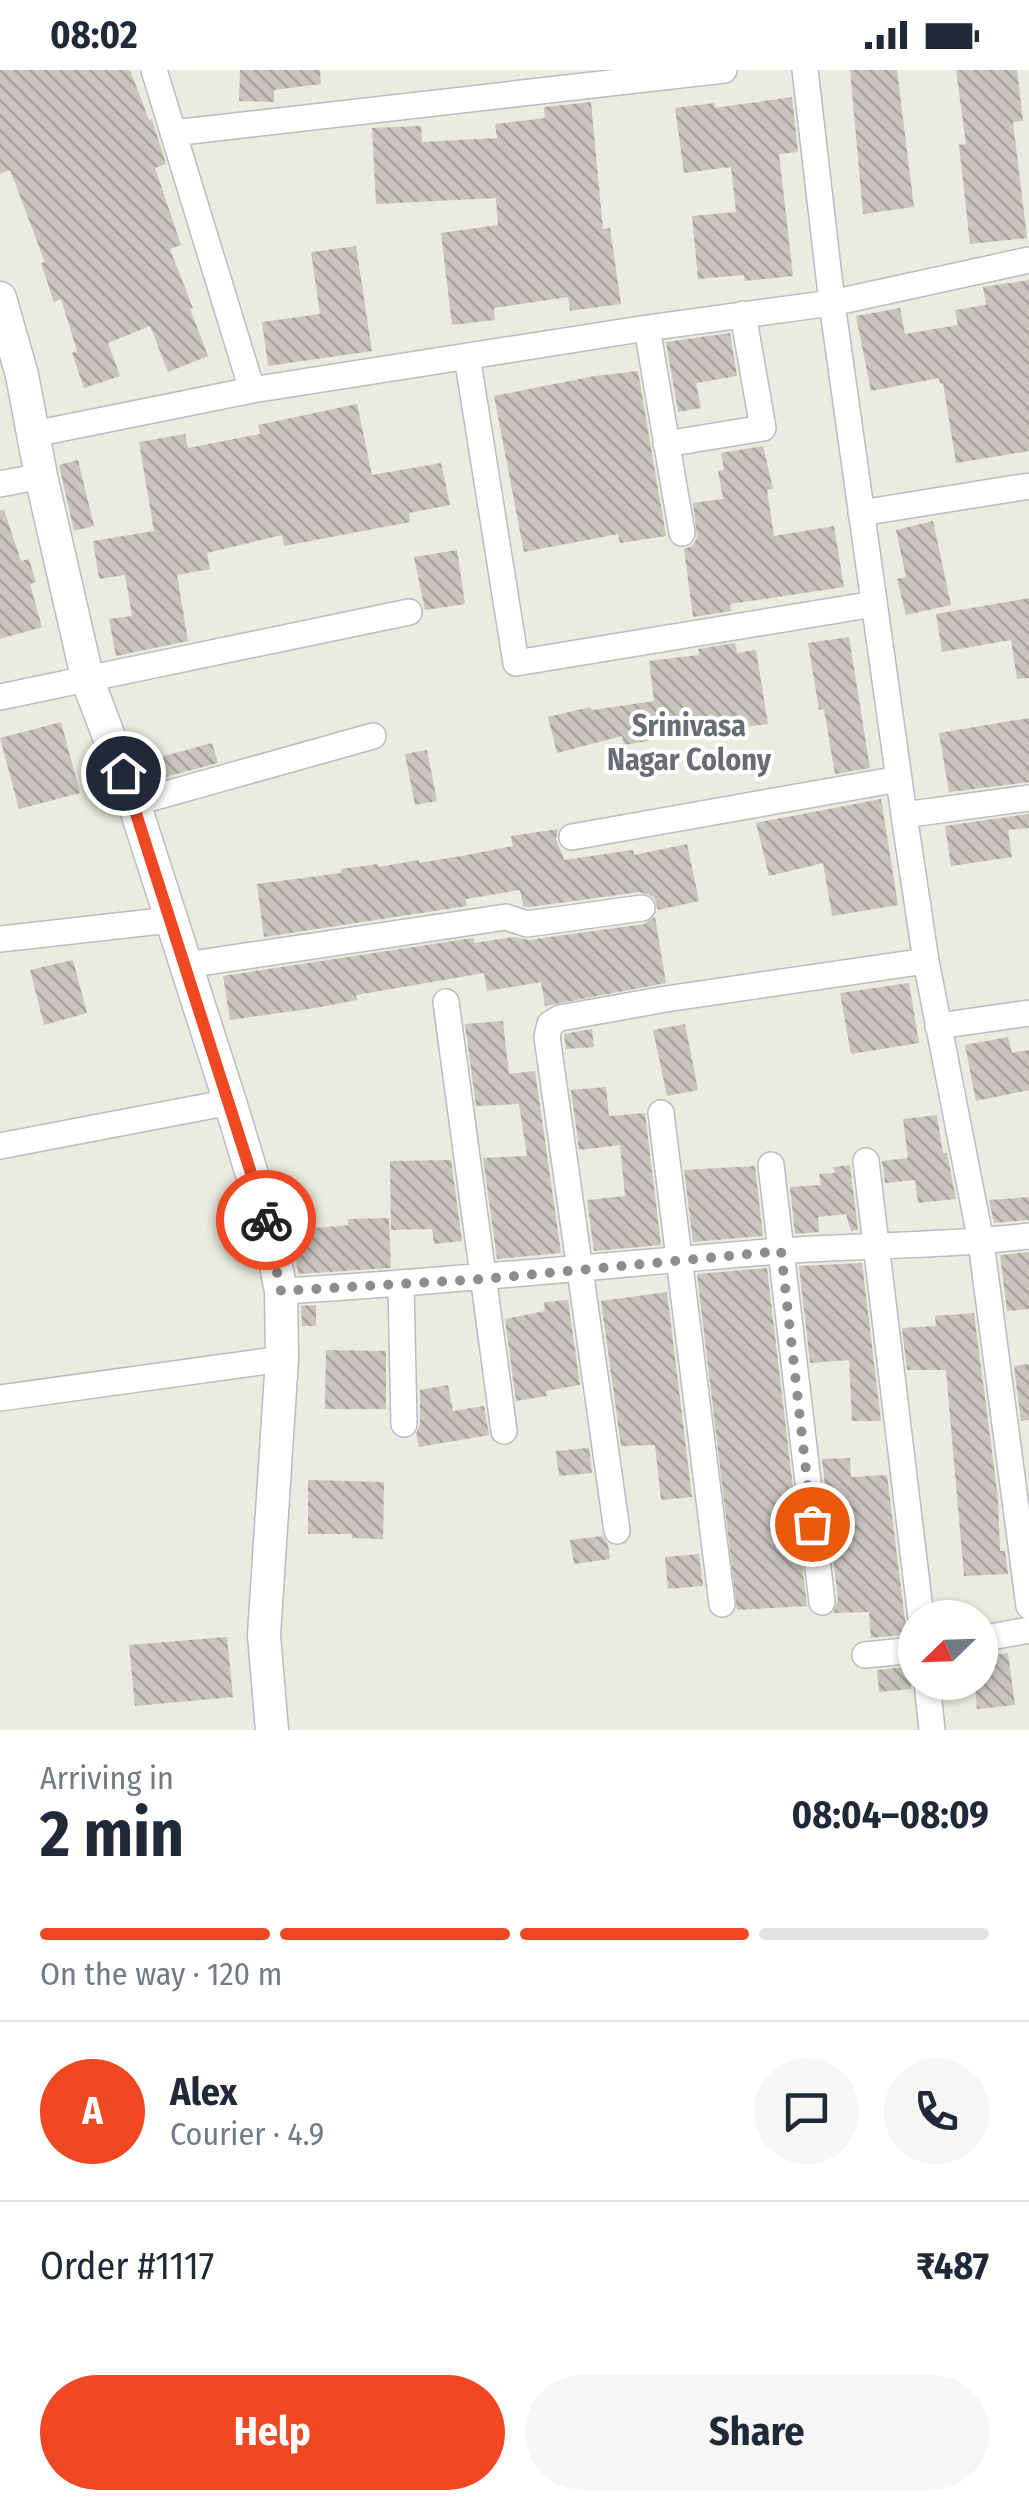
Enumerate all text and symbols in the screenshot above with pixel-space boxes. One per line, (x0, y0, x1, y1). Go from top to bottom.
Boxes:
text: 08:02 (50, 12, 138, 58)
district label: Srinivasa Nagar Colony (607, 708, 772, 778)
pin (81, 731, 166, 816)
icon: home (96, 746, 151, 801)
courier (216, 1170, 316, 1270)
icon: bike (239, 1193, 294, 1248)
pin (770, 1482, 855, 1567)
icon: bag (785, 1497, 840, 1552)
north arrow (898, 1600, 998, 1700)
map controls (898, 1600, 998, 1700)
text: Arriving in (40, 1759, 174, 1797)
text: 08:04–08:09 (792, 1792, 989, 1838)
text: 2 min (40, 1795, 184, 1873)
text: On the way · 120 m (40, 1955, 282, 1993)
button: chat (754, 2059, 859, 2164)
button: phone (884, 2059, 989, 2164)
text: Alex (170, 2069, 237, 2115)
text: A (82, 2088, 103, 2134)
text: Courier · 4.9 (170, 2115, 324, 2153)
text: Order #1117 (40, 2243, 214, 2289)
text: ₹487 (916, 2243, 989, 2289)
button: Help (40, 2375, 505, 2490)
button: Share (525, 2375, 989, 2490)

